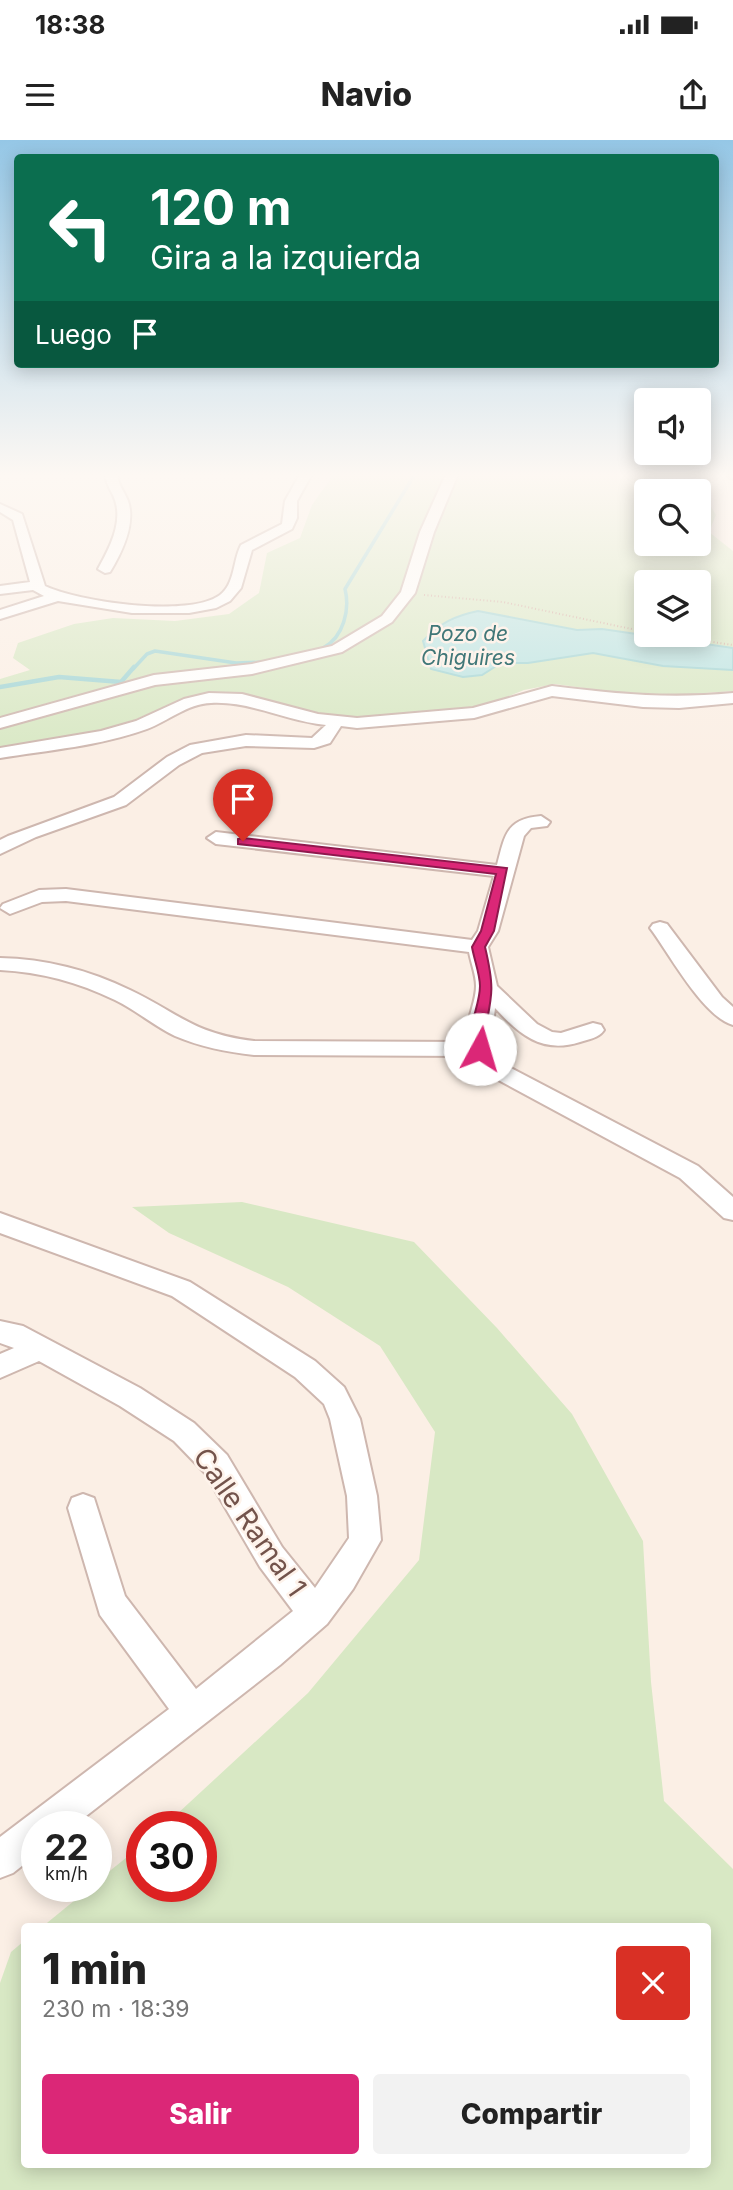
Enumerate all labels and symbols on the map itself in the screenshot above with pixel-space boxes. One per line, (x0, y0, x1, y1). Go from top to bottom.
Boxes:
water label: Pozo de Chiguires (421, 621, 515, 670)
pin (213, 769, 273, 841)
position arrow (443, 1012, 517, 1086)
street label: Calle Ramal 1 (186, 1441, 314, 1603)
speed limit sign: 30 (126, 1811, 217, 1902)

